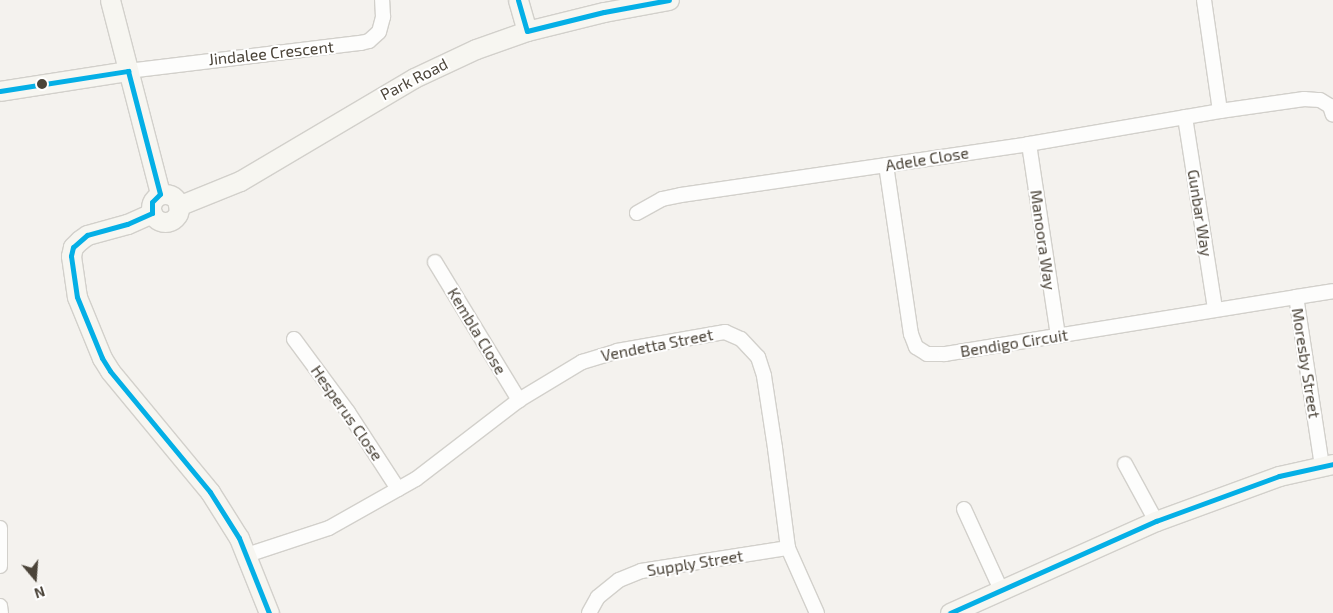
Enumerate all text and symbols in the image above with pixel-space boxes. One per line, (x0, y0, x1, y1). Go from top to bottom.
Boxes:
street label: Jindalee Crescent (207, 37, 335, 69)
street label: Park Road (377, 54, 451, 104)
unlabelled marker (37, 79, 47, 89)
street label: Adele Close (884, 143, 970, 175)
street label: Gunbar Way (1184, 168, 1216, 258)
street label: Manoora Way (1026, 189, 1060, 291)
street label: Kembla Close (444, 284, 510, 378)
street label: Moresby Street (1288, 306, 1324, 420)
street label: Vendetta Street (599, 325, 715, 365)
street label: Bendigo Circuit (959, 325, 1069, 361)
street label: Hesperus Close (307, 362, 387, 464)
street label: Supply Street (645, 546, 745, 580)
north arrow (10, 553, 60, 603)
text: N (32, 583, 47, 602)

